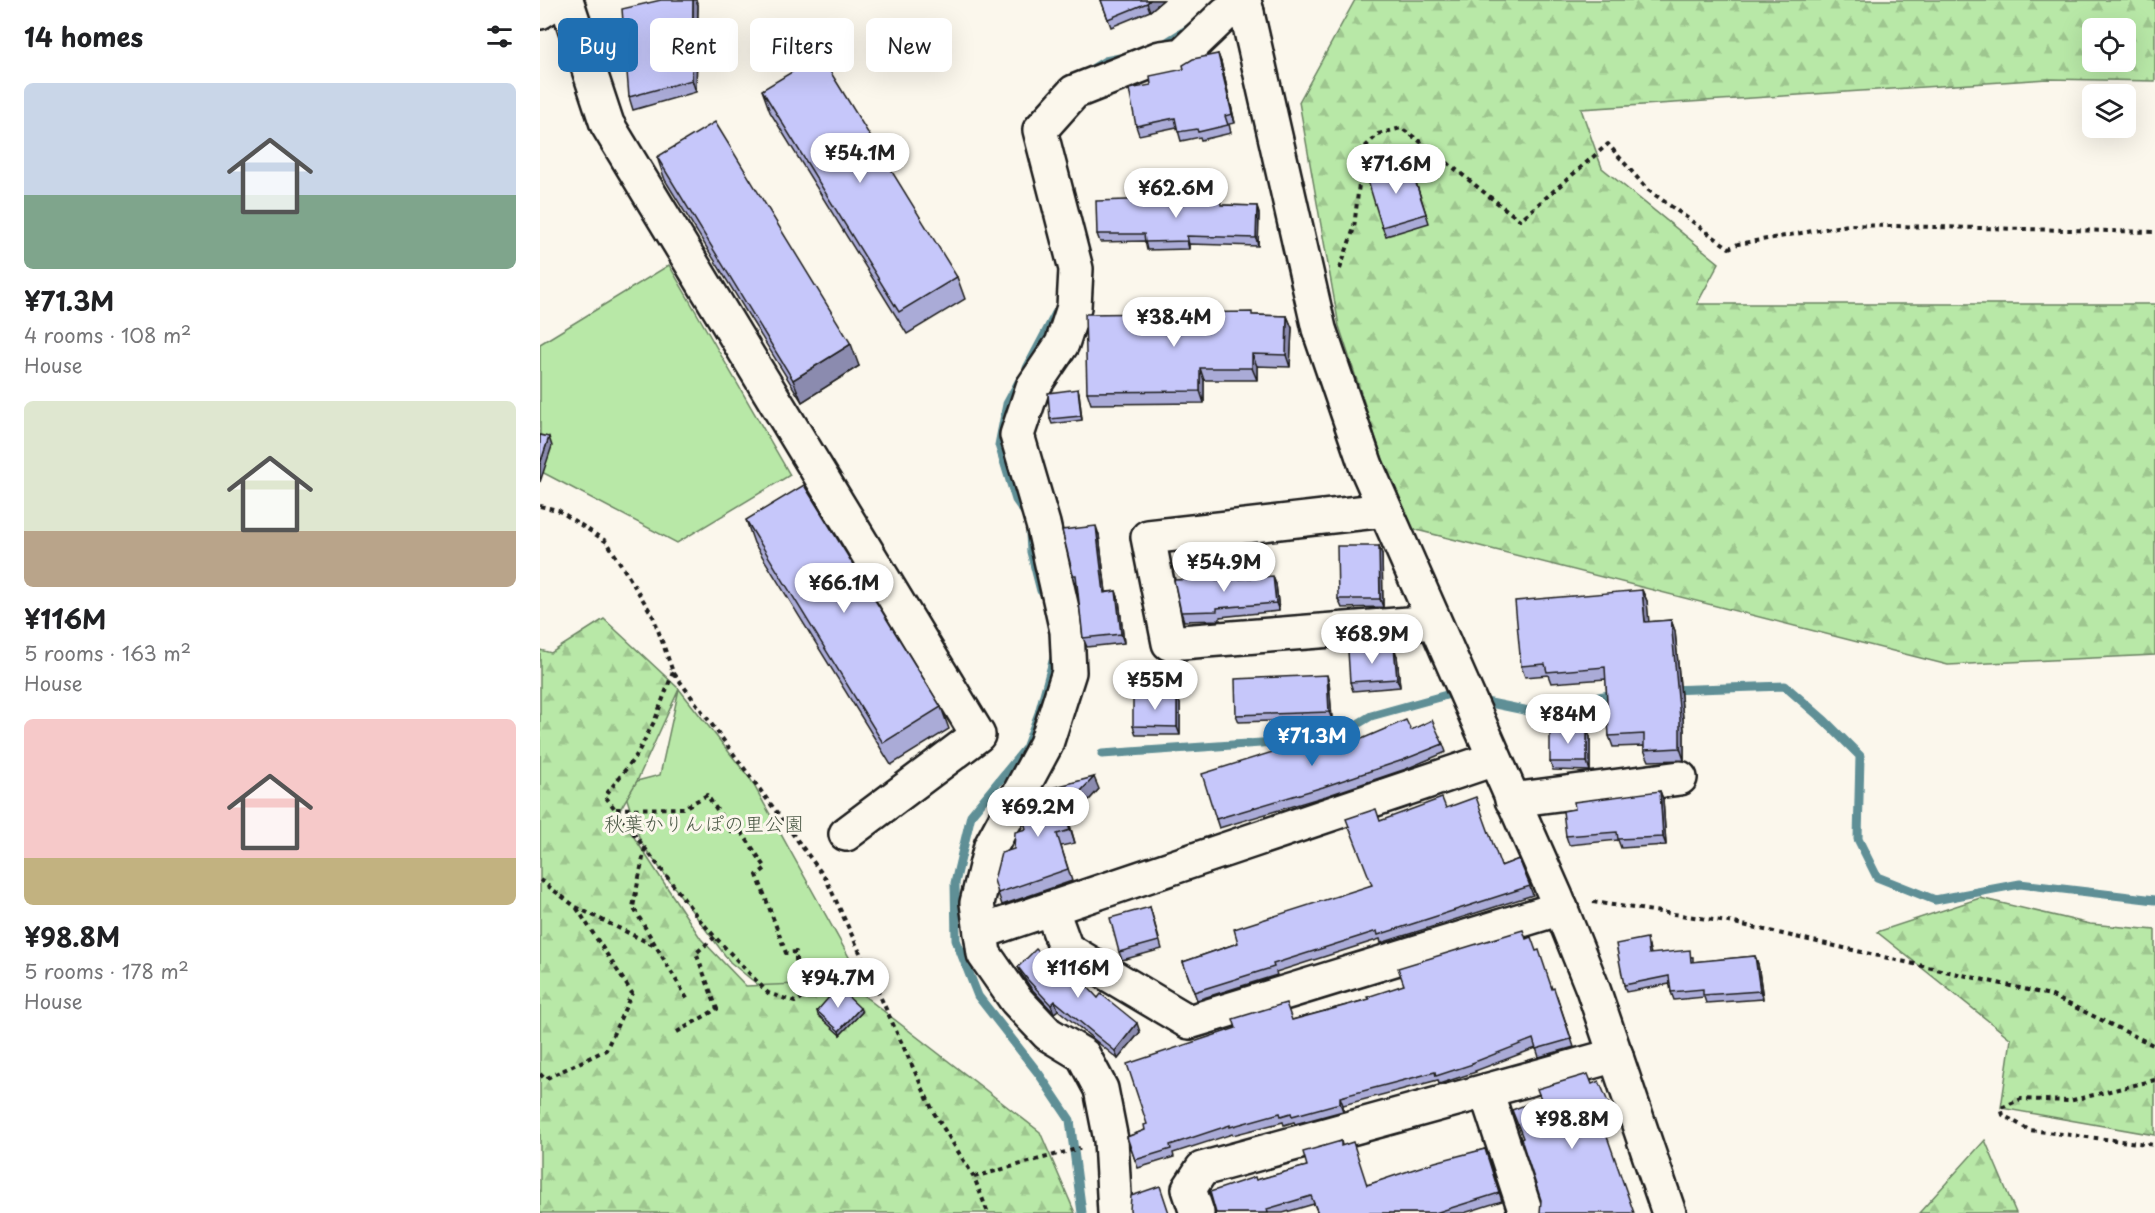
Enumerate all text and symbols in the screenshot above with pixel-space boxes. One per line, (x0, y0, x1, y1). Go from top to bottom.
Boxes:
text: 14 homes (24, 17, 143, 56)
chip: Buy (558, 18, 638, 72)
chip: Rent (650, 18, 738, 72)
chip: Filters (750, 18, 854, 72)
chip: New (866, 18, 952, 72)
map controls (2082, 18, 2136, 138)
button: locate (2082, 18, 2136, 72)
icon: filters (483, 20, 516, 53)
button: layers (2082, 84, 2136, 138)
icon: home (216, 122, 324, 230)
pin: ¥54.1M (811, 133, 909, 184)
text: ¥54.1M (824, 137, 896, 167)
pin: ¥71.6M (1347, 144, 1445, 195)
text: ¥71.6M (1361, 148, 1431, 178)
pin: ¥62.6M (1127, 168, 1225, 219)
text: ¥62.6M (1138, 172, 1214, 202)
text: ¥71.3M (24, 281, 114, 320)
pin: ¥38.4M (1125, 297, 1223, 348)
text: ¥38.4M (1136, 301, 1212, 331)
text: 4 rooms · 108 m² (24, 320, 191, 350)
text: House (24, 350, 83, 380)
icon: home (216, 440, 324, 548)
pin: ¥54.9M (1175, 542, 1273, 593)
text: ¥54.9M (1186, 546, 1262, 576)
pin: ¥66.1M (795, 563, 893, 614)
text: ¥66.1M (809, 567, 879, 597)
text: ¥116M (24, 599, 106, 638)
pin: ¥68.9M (1323, 614, 1421, 665)
text: ¥68.9M (1335, 618, 1409, 648)
text: 5 rooms · 163 m² (24, 638, 191, 668)
pin: ¥55M (1119, 660, 1191, 711)
text: ¥55M (1127, 664, 1183, 694)
text: House (24, 668, 83, 698)
pin: ¥84M (1532, 694, 1604, 745)
text: ¥84M (1540, 698, 1597, 728)
pin: ¥71.3M (1263, 716, 1361, 767)
text: ¥71.3M (1277, 720, 1347, 750)
icon: home (216, 758, 324, 866)
pin: ¥69.2M (989, 787, 1087, 838)
text: ¥69.2M (1001, 791, 1075, 821)
park label: 秋葉かりんぽの里公園 (604, 808, 804, 838)
text: ¥98.8M (24, 917, 120, 956)
pin: ¥116M (1036, 948, 1120, 999)
text: ¥116M (1046, 952, 1110, 982)
text: 5 rooms · 178 m² (24, 956, 189, 986)
pin: ¥94.7M (789, 958, 887, 1009)
text: ¥94.7M (801, 962, 875, 992)
text: House (24, 986, 83, 1016)
pin: ¥98.8M (1523, 1099, 1621, 1150)
text: ¥98.8M (1535, 1103, 1609, 1133)

